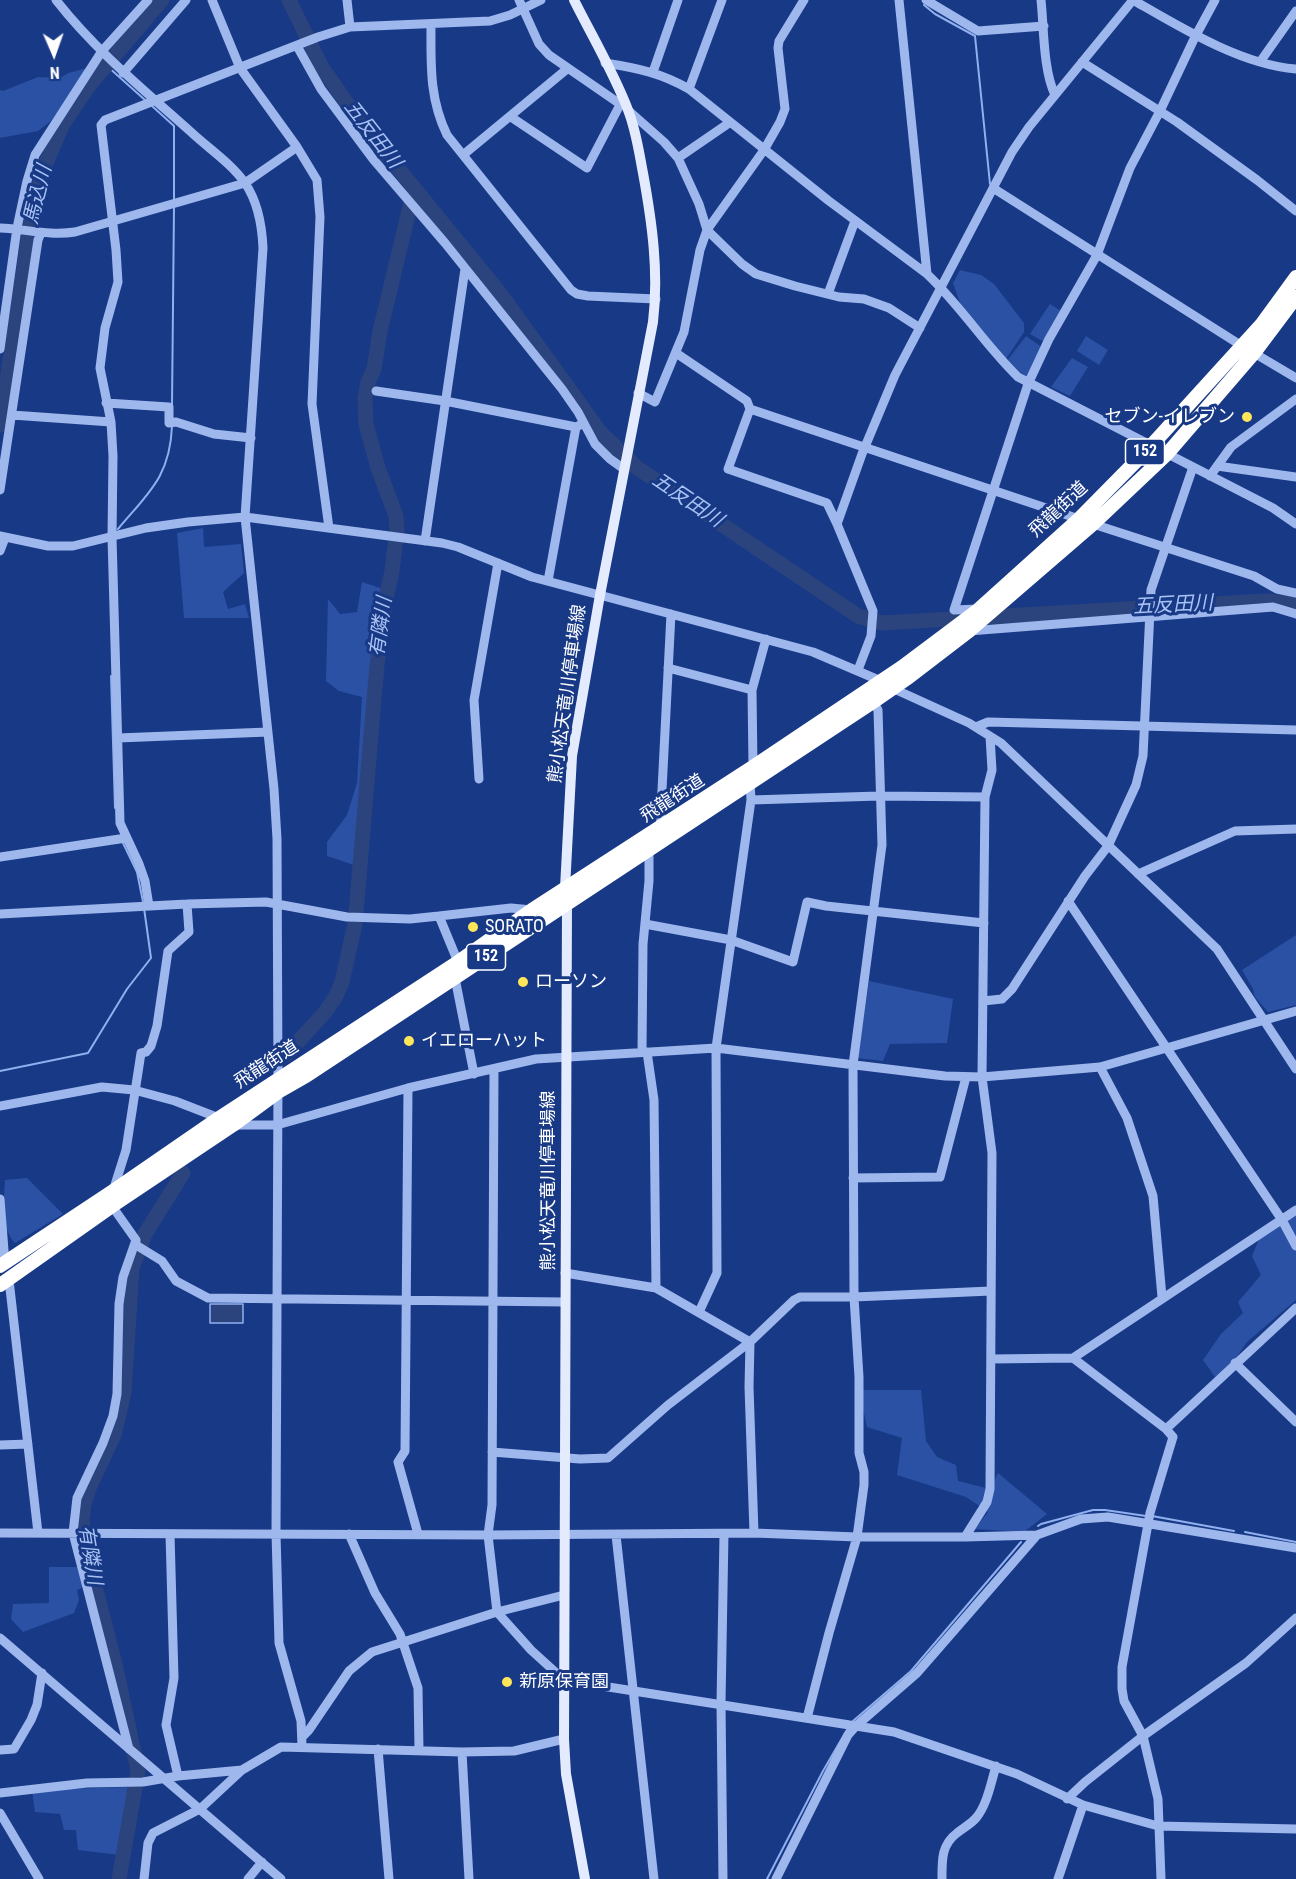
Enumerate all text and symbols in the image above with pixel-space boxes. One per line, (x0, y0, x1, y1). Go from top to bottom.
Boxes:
north arrow (24, 24, 84, 84)
text: N (49, 63, 60, 82)
water label: 五反田川 (338, 96, 406, 174)
water label: 馬込川 (20, 163, 58, 227)
place label: セブン-イレブン (1105, 406, 1235, 428)
marker: セブン-イレブン (1240, 410, 1254, 424)
road number: 152 (1126, 439, 1164, 465)
water label: 五反田川 (647, 469, 727, 533)
street label: 飛龍街道 (1025, 478, 1093, 542)
water label: 五反田川 (1132, 592, 1214, 620)
water label: 有隣川 (366, 596, 398, 658)
street label: 熊小松天竜川停車場線 (545, 603, 591, 785)
street label: 飛龍街道 (637, 770, 709, 828)
place label: SORATO (485, 916, 544, 938)
marker: SORATO (466, 920, 480, 934)
road number: 152 (466, 944, 506, 970)
place label: ローソン (535, 971, 607, 993)
marker: ローソン (516, 975, 530, 989)
place label: イエローハット (421, 1030, 547, 1052)
marker: イエローハット (402, 1034, 416, 1048)
street label: 飛龍街道 (231, 1036, 303, 1094)
street label: 熊小松天竜川停車場線 (538, 1091, 560, 1271)
water label: 有隣川 (72, 1523, 106, 1587)
place label: 新原保育園 (519, 1671, 609, 1693)
marker: 新原保育園 (500, 1675, 514, 1689)

